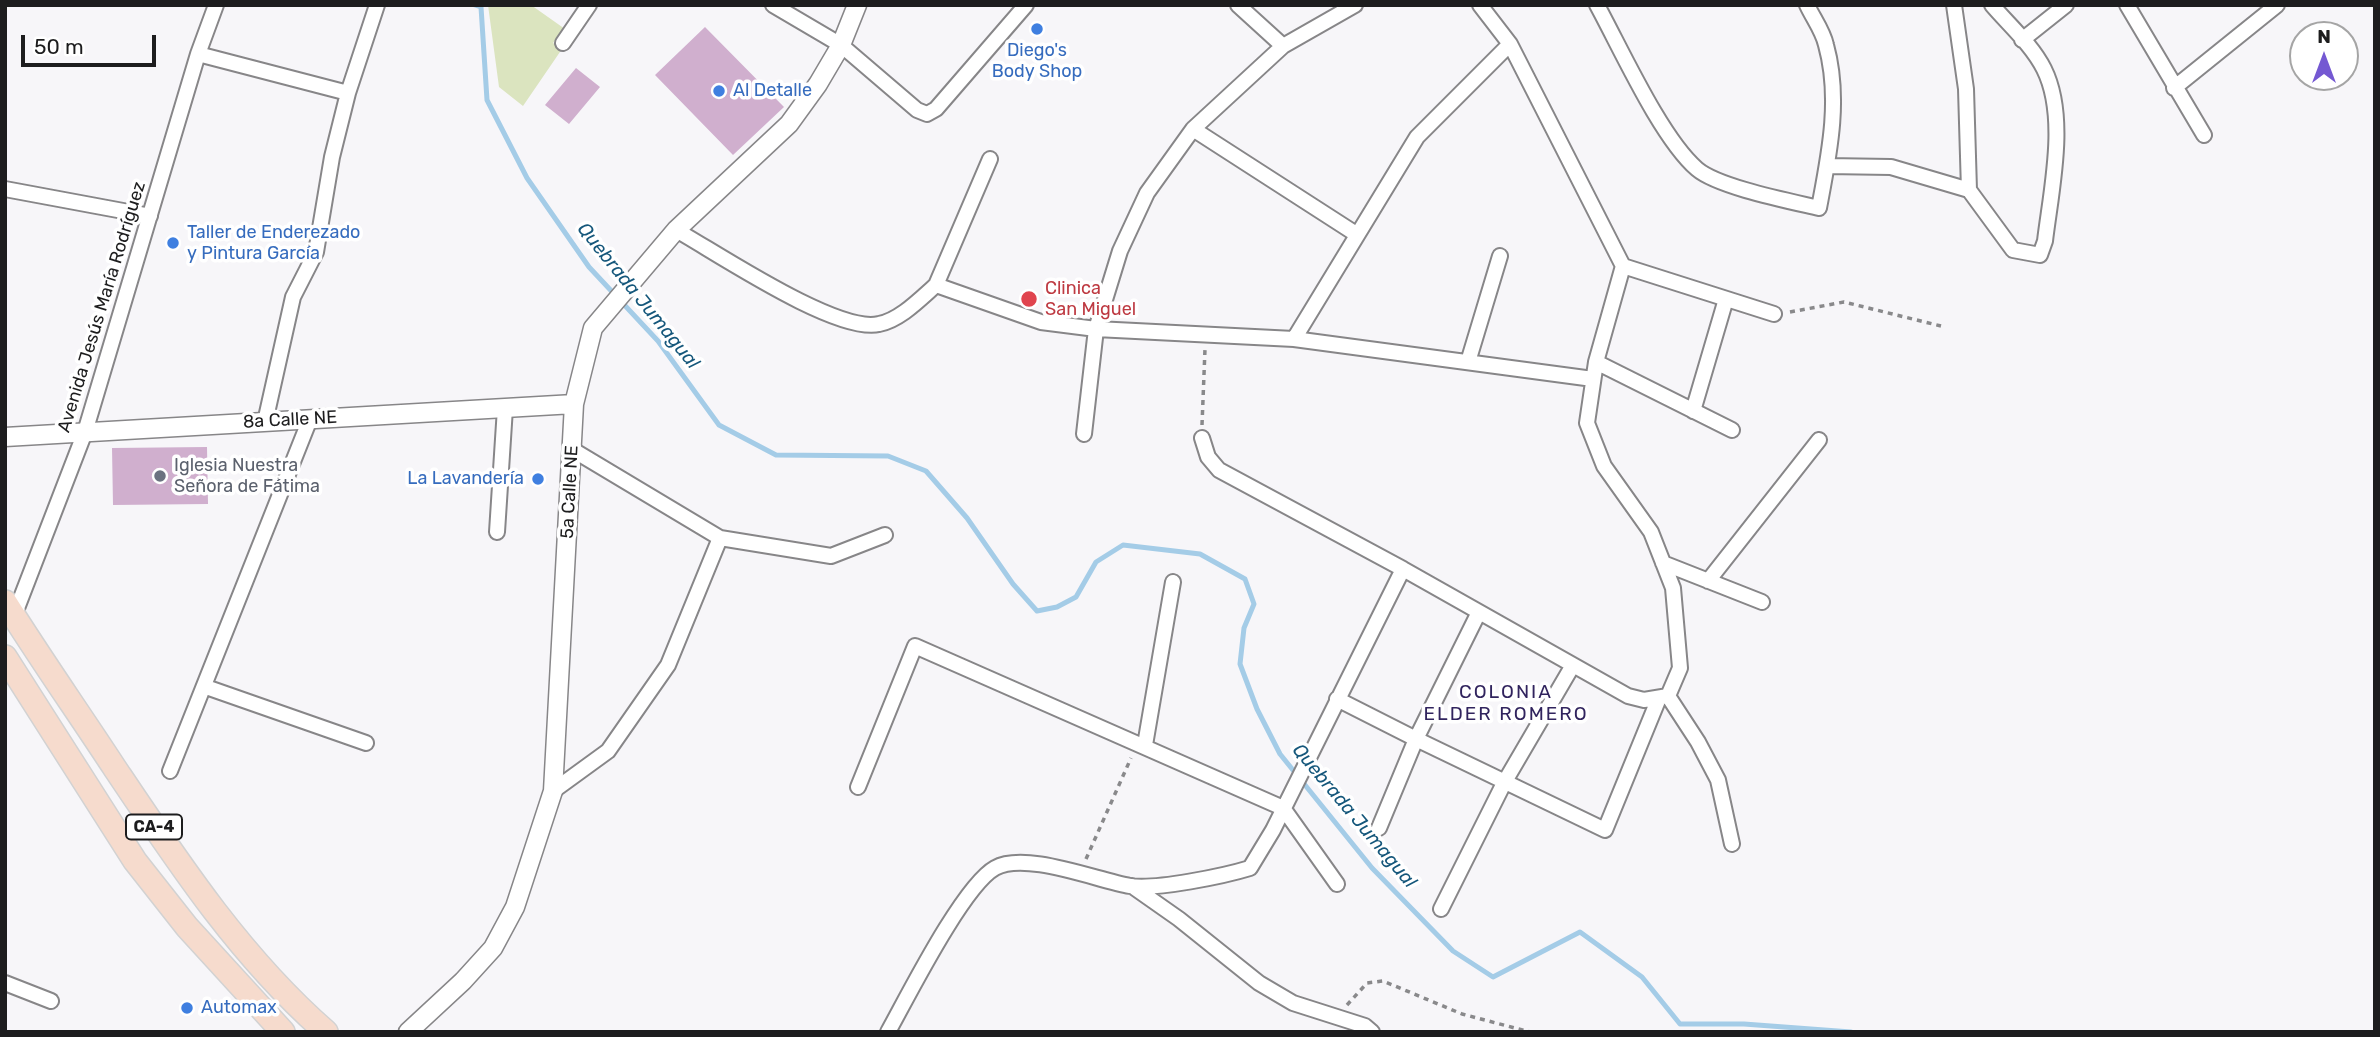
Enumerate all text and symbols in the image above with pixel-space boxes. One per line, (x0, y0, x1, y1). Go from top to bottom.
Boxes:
scale bar (24, 21, 159, 65)
marker: Diego's Body Shop (1029, 21, 1045, 37)
north arrow (2289, 21, 2359, 91)
text: N (2317, 25, 2331, 48)
text: 50 m (34, 34, 84, 59)
place label: Diego's Body Shop (992, 40, 1082, 82)
place label: Al Detalle (733, 80, 812, 102)
marker: Al Detalle (711, 83, 727, 99)
street label: Avenida Jesús María Rodríguez (53, 179, 151, 435)
water label: Quebrada Jumagual (572, 218, 704, 374)
place label: Taller de Enderezado y Pintura García (187, 222, 360, 264)
marker: Taller de Enderezado y Pintura García (165, 235, 181, 251)
place label: Clinica San Miguel (1045, 278, 1136, 320)
marker: Clinica San Miguel (1019, 289, 1039, 309)
street label: 8a Calle NE (242, 407, 338, 433)
street label: 5a Calle NE (557, 445, 583, 539)
place label: Iglesia Nuestra Señora de Fátima (174, 455, 320, 498)
marker: Iglesia Nuestra Señora de Fátima (152, 468, 168, 484)
place label: La Lavandería (407, 468, 524, 490)
marker: La Lavandería (530, 471, 546, 487)
district label: COLONIA ELDER ROMERO (1425, 682, 1587, 726)
water label: Quebrada Jumagual (1287, 739, 1421, 893)
road number: CA-4 (126, 814, 182, 840)
place label: Automax (201, 997, 277, 1019)
marker: Automax (179, 1000, 195, 1016)

